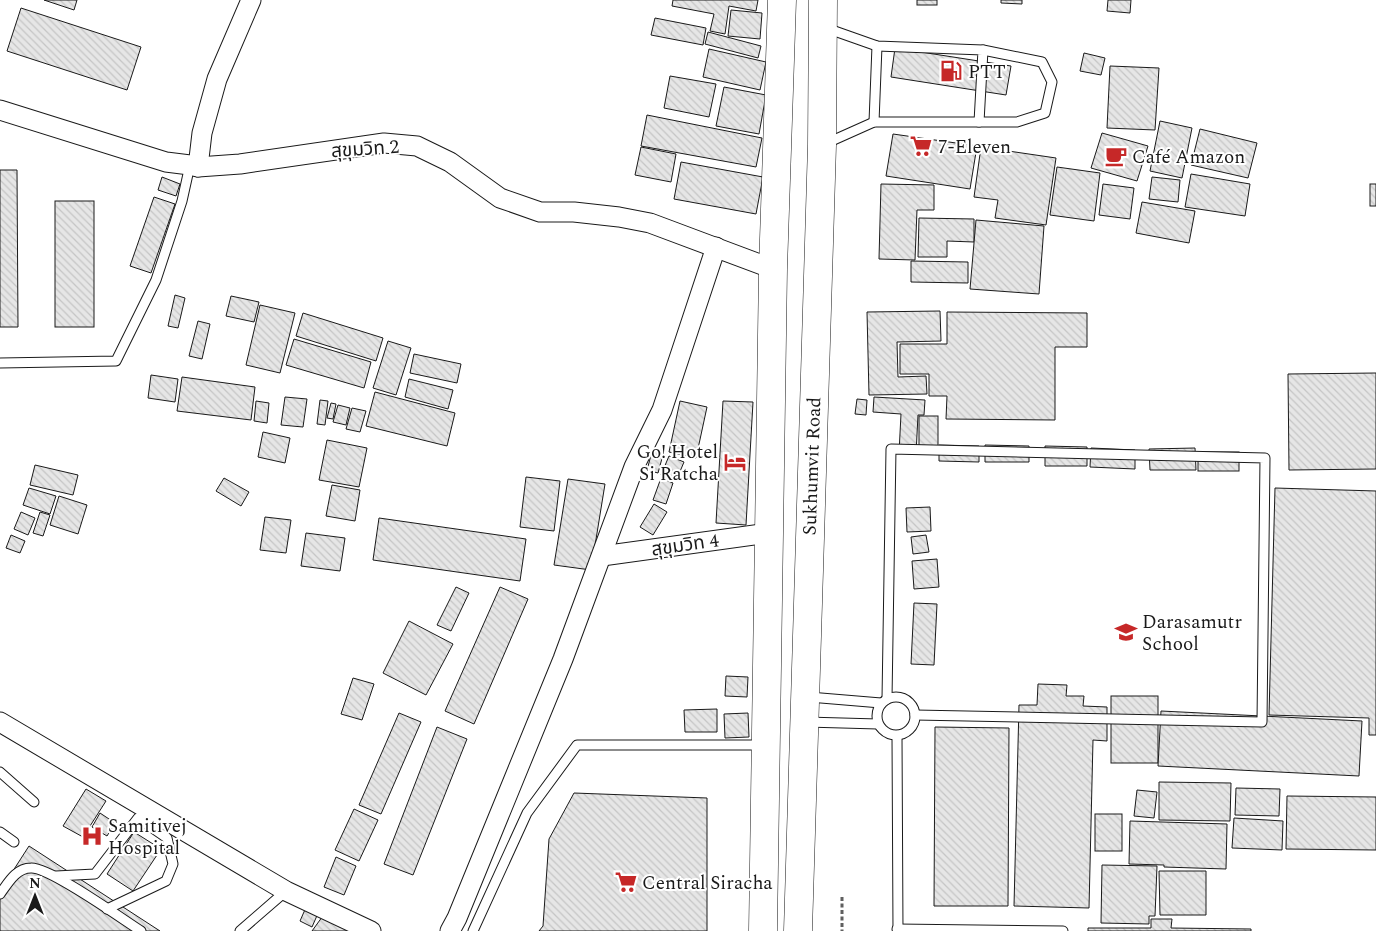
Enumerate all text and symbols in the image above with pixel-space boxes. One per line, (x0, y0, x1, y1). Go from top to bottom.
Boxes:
fuel station icon: PTT (938, 58, 964, 84)
place label: PTT (968, 58, 1006, 87)
street label: สุขุมวิท 2 (330, 133, 400, 166)
supermarket icon: 7-Eleven (908, 133, 934, 159)
place label: 7-Eleven (938, 133, 1011, 162)
cafe icon: Café Amazon (1103, 143, 1129, 169)
place label: Café Amazon (1132, 143, 1245, 172)
street label: Sukhumvit Road (796, 396, 829, 536)
place label: Go! Hotel Si Ratcha (636, 438, 719, 489)
hotel icon: Go! Hotel Si Ratcha (722, 449, 748, 475)
street label: สุขุมวิท 4 (649, 526, 721, 565)
place label: Darasamutr School (1142, 608, 1242, 659)
school or university icon: Darasamutr School (1113, 619, 1139, 645)
place label: Samitivej Hospital (108, 812, 187, 863)
hospital icon: Samitivej Hospital (79, 823, 105, 849)
supermarket icon: Central Siracha (613, 869, 639, 895)
place label: Central Siracha (642, 869, 773, 898)
north arrow (10, 871, 60, 921)
text: N (29, 873, 41, 894)

